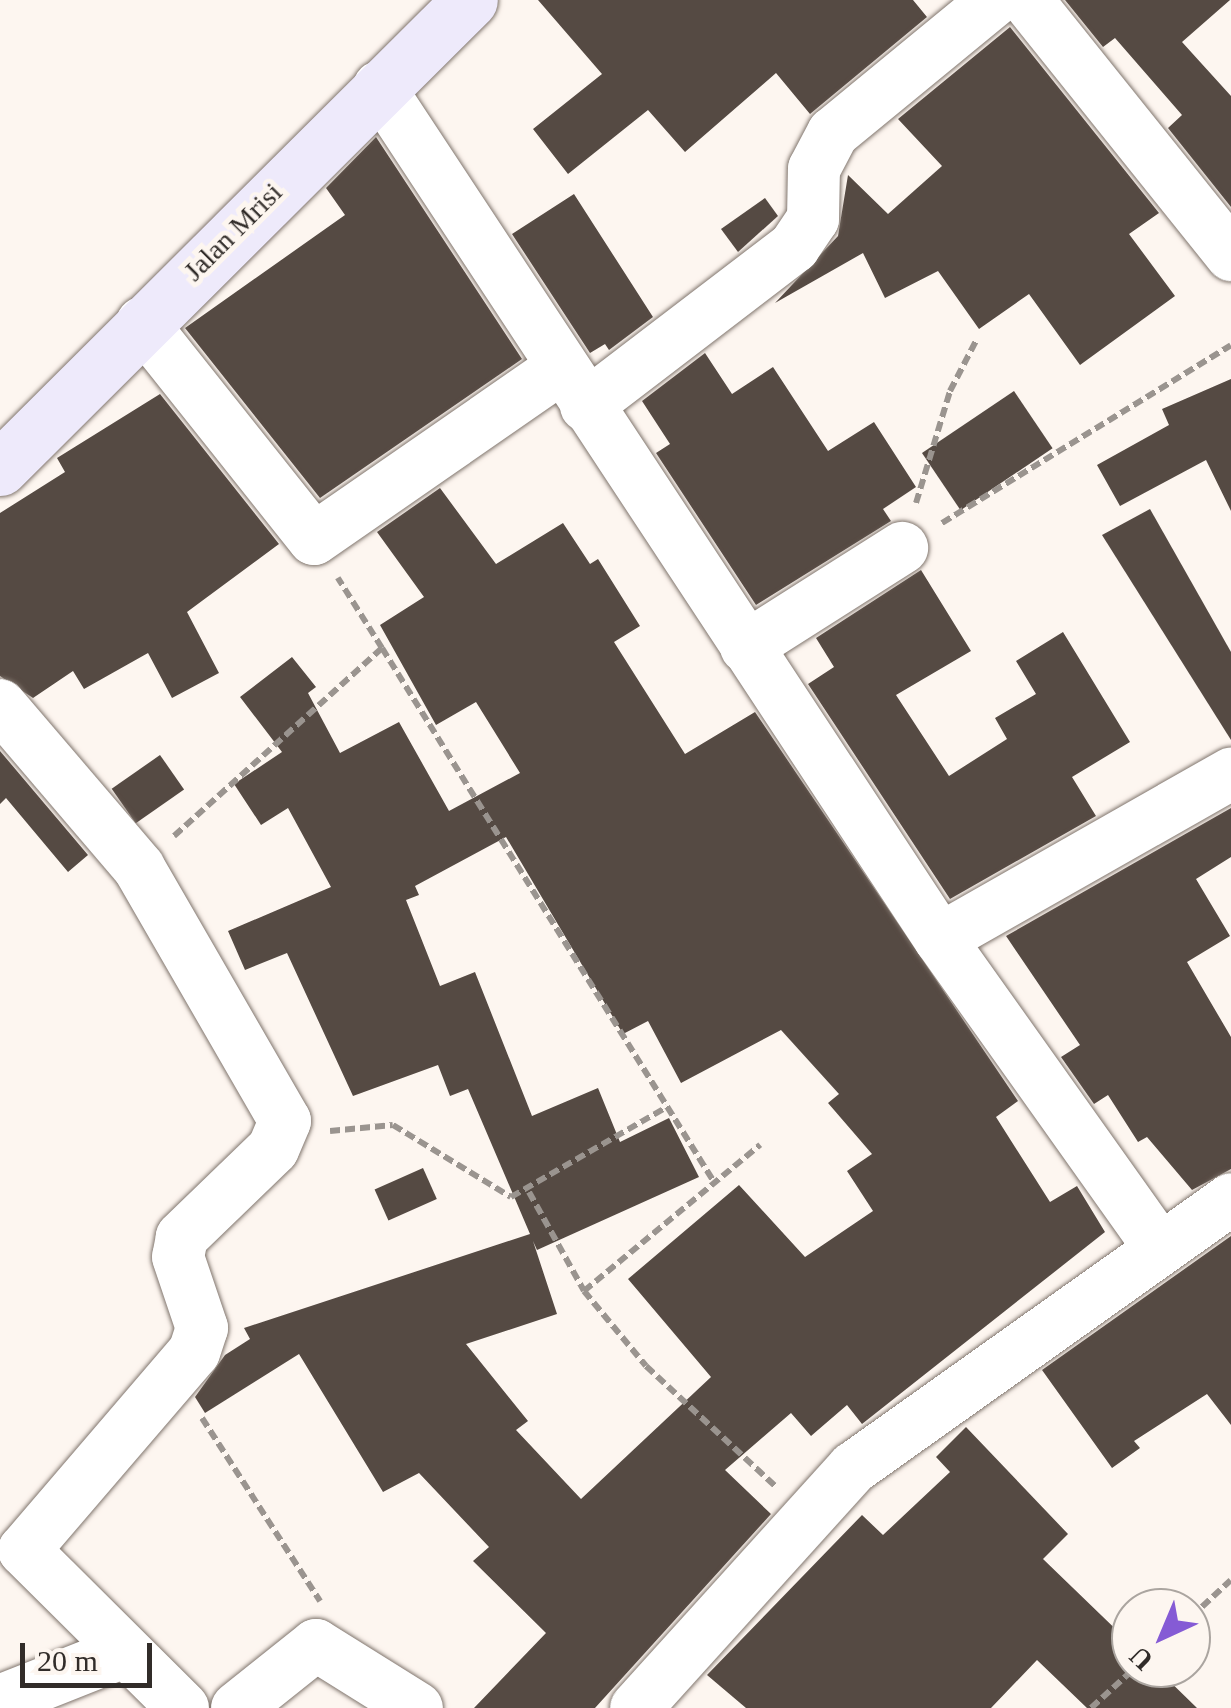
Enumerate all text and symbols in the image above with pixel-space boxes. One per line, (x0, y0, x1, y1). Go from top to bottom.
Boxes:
street label: Jalan Mrisi (177, 176, 289, 288)
north arrow (1111, 1588, 1211, 1688)
scale bar (25, 1623, 158, 1685)
text: U (1123, 1640, 1159, 1677)
text: 20 m (37, 1644, 98, 1677)

